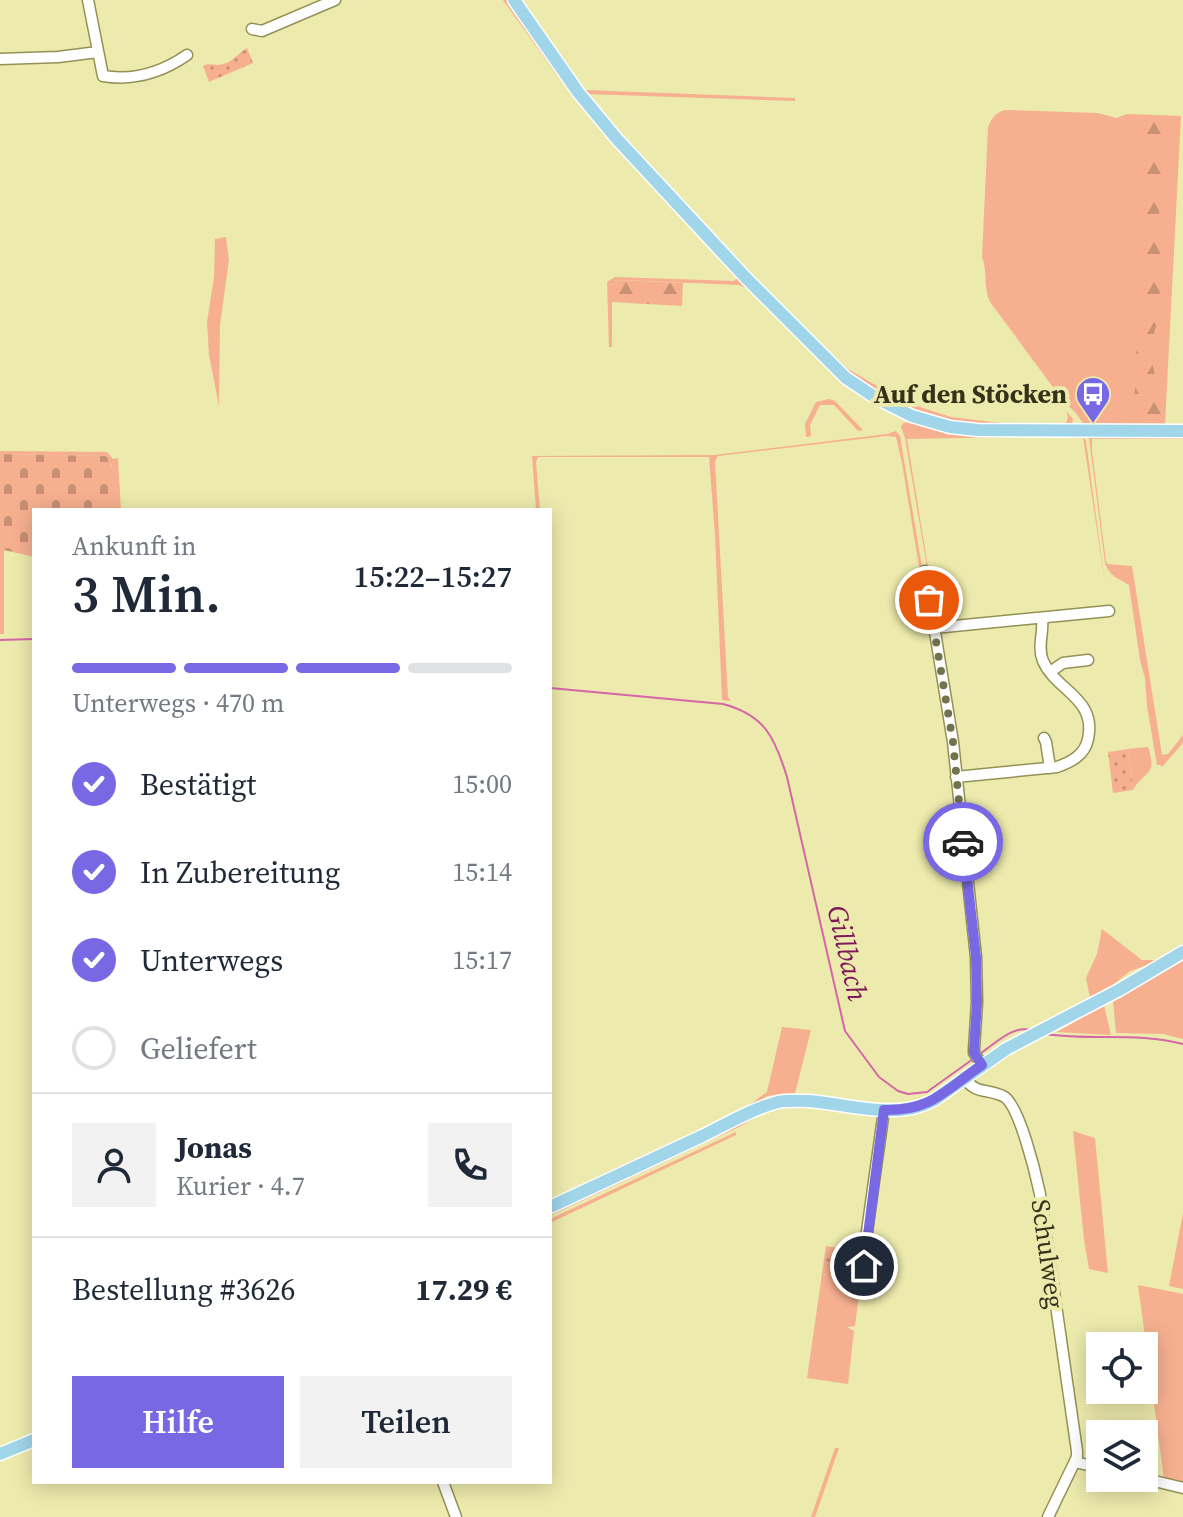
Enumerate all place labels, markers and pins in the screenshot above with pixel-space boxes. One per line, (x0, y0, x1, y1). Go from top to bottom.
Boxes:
bus stop icon: Auf den Stöcken (1074, 375, 1112, 425)
place label: Auf den Stöcken (874, 376, 1067, 412)
pin (895, 566, 963, 634)
pin (830, 1232, 898, 1300)

